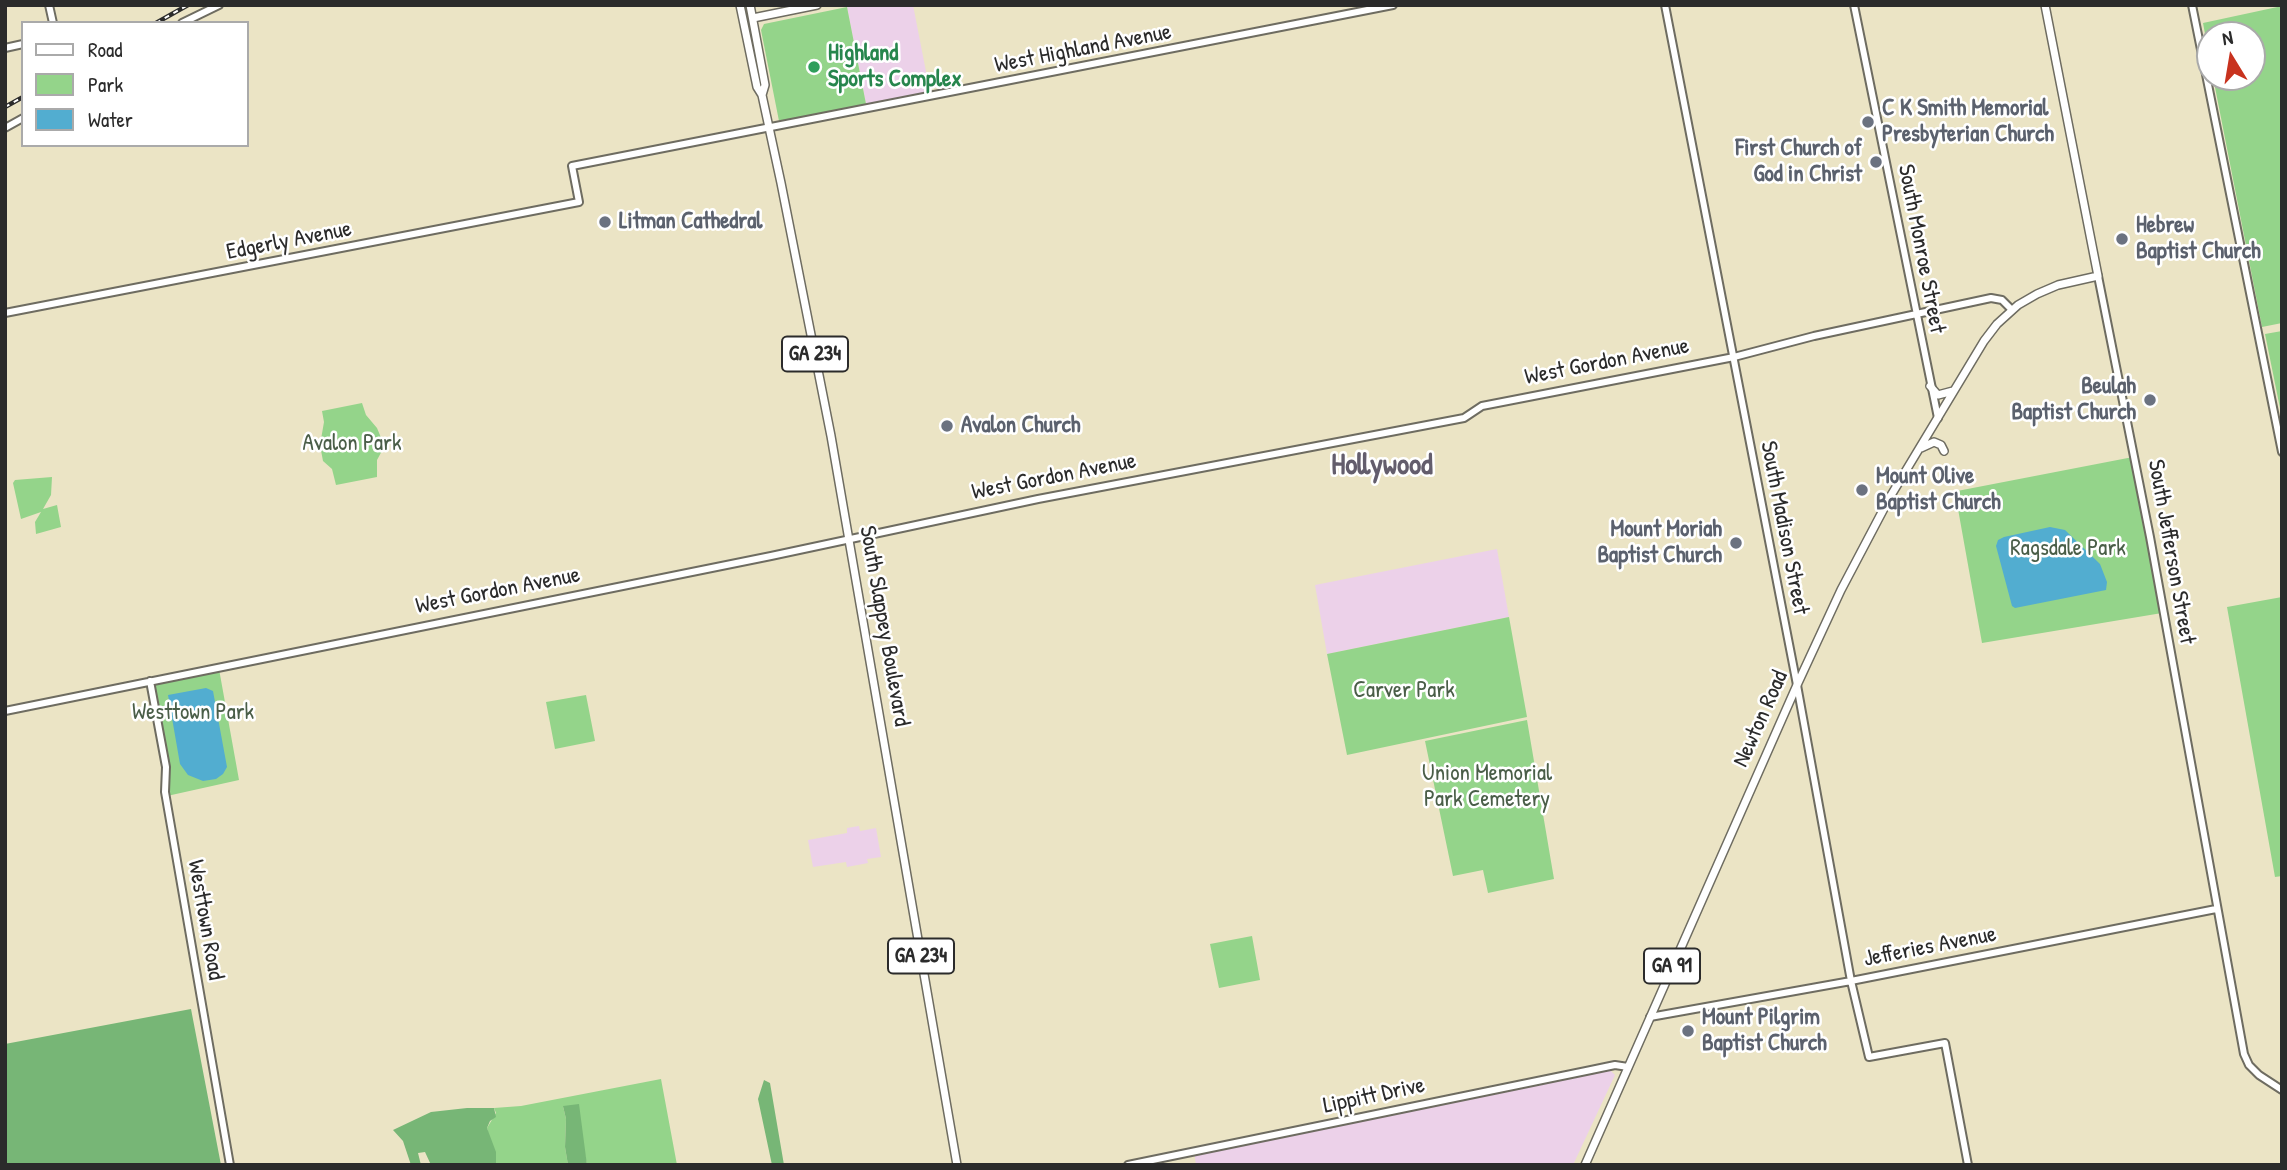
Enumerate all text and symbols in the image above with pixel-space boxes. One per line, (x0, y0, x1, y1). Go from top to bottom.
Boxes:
street label: West Highland Avenue (992, 18, 1174, 80)
legend (21, 21, 248, 147)
north arrow (2196, 21, 2266, 91)
text: N (2220, 24, 2235, 51)
text: Road (88, 35, 122, 64)
place label: Highland Sports Complex (828, 40, 962, 94)
marker: Highland Sports Complex (806, 59, 822, 75)
text: Park (88, 70, 123, 99)
place label: C K Smith Memorial Presbyterian Church (1882, 95, 2054, 149)
text: Water (88, 105, 133, 134)
marker: C K Smith Memorial Presbyterian Church (1860, 114, 1876, 130)
place label: First Church of God in Christ (1736, 135, 1862, 189)
marker: First Church of God in Christ (1868, 154, 1884, 170)
street label: South Monroe Street (1891, 162, 1951, 336)
place label: Litman Cathedral (619, 208, 762, 236)
place label: Hebrew Baptist Church (2136, 212, 2261, 266)
marker: Litman Cathedral (597, 214, 613, 230)
street label: Edgerly Avenue (224, 215, 354, 267)
marker: Hebrew Baptist Church (2114, 231, 2130, 247)
street label: West Gordon Avenue (1523, 333, 1691, 391)
road number: GA 234 (782, 336, 848, 372)
place label: Beulah Baptist Church (2011, 373, 2136, 427)
marker: Beulah Baptist Church (2142, 392, 2158, 408)
place label: Avalon Church (961, 412, 1080, 440)
marker: Avalon Church (939, 418, 955, 434)
park label: Avalon Park (303, 430, 401, 458)
street label: South Madison Street (1754, 439, 1814, 617)
street label: West Gordon Avenue (970, 448, 1138, 506)
district label: Hollywood (1331, 448, 1433, 484)
street label: South Jefferson Street (2141, 458, 2201, 646)
place label: Mount Olive Baptist Church (1876, 463, 2001, 517)
marker: Mount Olive Baptist Church (1854, 482, 1870, 498)
place label: Mount Moriah Baptist Church (1597, 516, 1722, 570)
street label: South Slappey Boulevard (853, 524, 915, 728)
marker: Mount Moriah Baptist Church (1728, 535, 1744, 551)
park label: Ragsdale Park (2010, 535, 2126, 563)
street label: West Gordon Avenue (414, 562, 582, 620)
street label: Newton Road (1728, 667, 1794, 771)
park label: Carver Park (1353, 677, 1455, 705)
park label: Westtown Park (132, 699, 254, 727)
park label: Union Memorial Park Cemetery (1422, 760, 1552, 814)
street label: Westtown Road (181, 858, 229, 982)
street label: Jefferies Avenue (1861, 921, 1999, 973)
road number: GA 234 (888, 939, 954, 974)
road number: GA 91 (1644, 948, 1700, 984)
place label: Mount Pilgrim Baptist Church (1702, 1004, 1827, 1058)
marker: Mount Pilgrim Baptist Church (1680, 1023, 1696, 1039)
street label: Lippitt Drive (1321, 1072, 1427, 1120)

